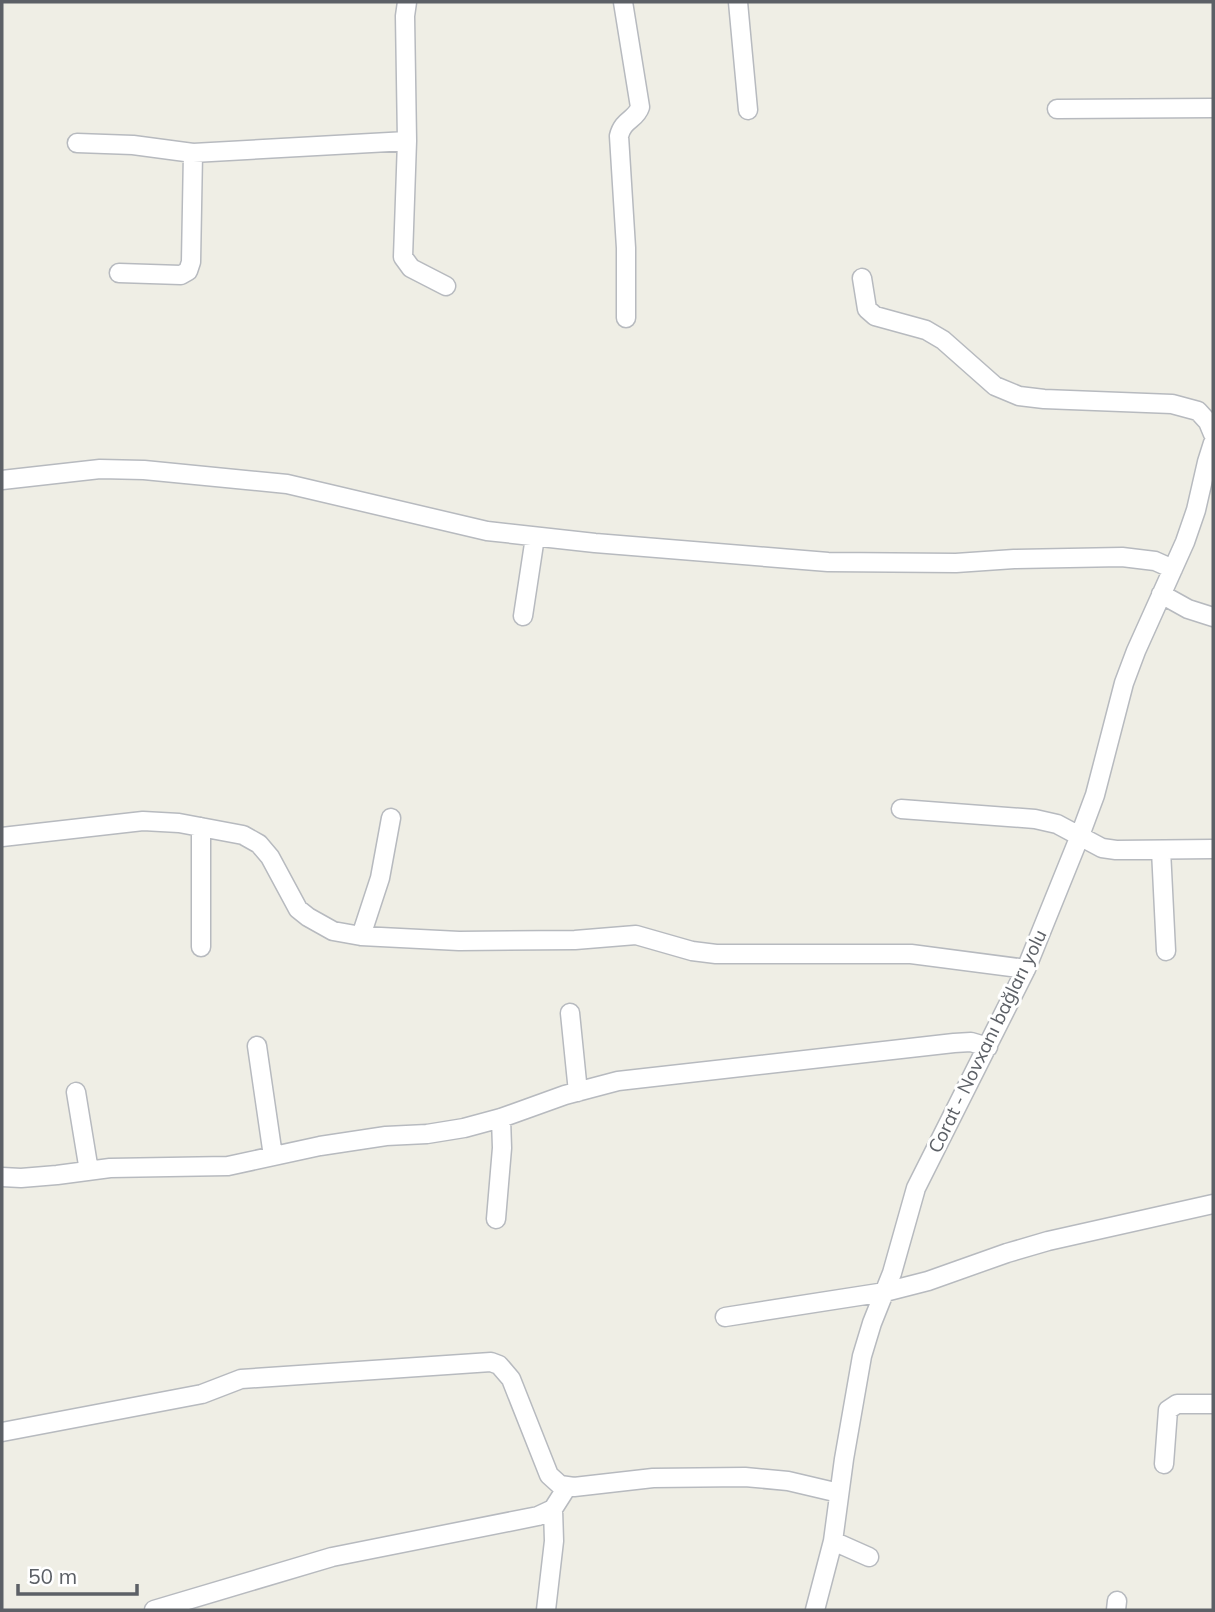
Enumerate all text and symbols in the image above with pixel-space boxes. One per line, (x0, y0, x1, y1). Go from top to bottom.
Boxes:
street label: Corat - Novxanı bağları yolu (922, 925, 1052, 1157)
scale bar (18, 1552, 136, 1596)
text: 50 m (28, 1563, 77, 1589)

